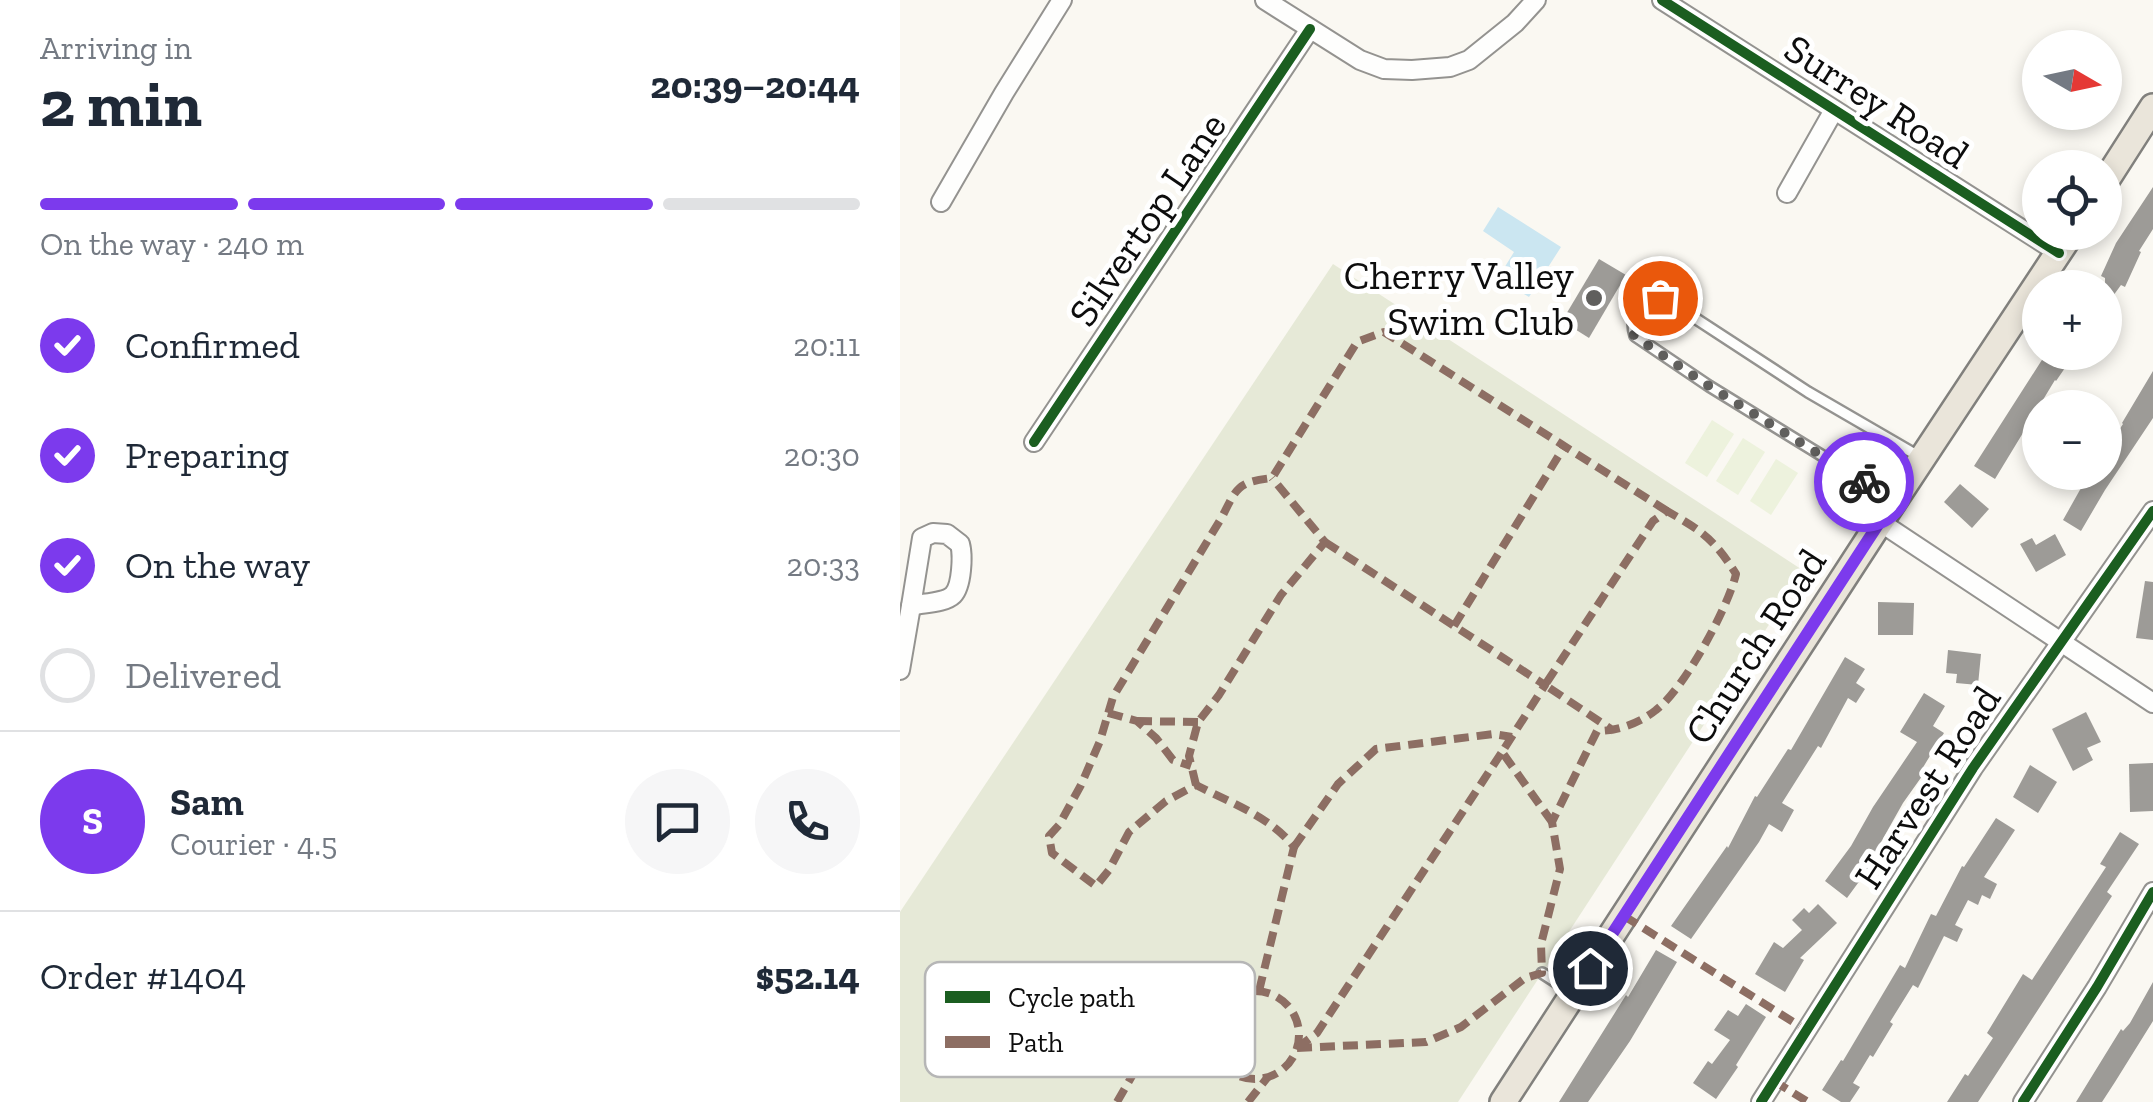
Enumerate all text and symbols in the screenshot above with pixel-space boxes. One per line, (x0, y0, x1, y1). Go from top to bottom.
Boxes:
street label: Surrey Road (1776, 24, 1978, 178)
text: Arriving in (40, 29, 192, 67)
north arrow (2022, 30, 2122, 130)
map controls (2022, 30, 2122, 490)
text: 20:39–20:44 (650, 62, 860, 108)
text: 2 min (40, 65, 202, 143)
street label: Silvertop Lane (1058, 103, 1236, 335)
button: locate (2022, 150, 2122, 250)
text: On the way · 240 m (40, 225, 304, 263)
place label: Cherry Valley Swim Club (1344, 251, 1575, 345)
pin (1618, 256, 1703, 341)
button: + (2022, 270, 2122, 370)
icon: bag (1633, 271, 1688, 326)
marker: Cherry Valley Swim Club (1583, 287, 1605, 309)
icon: check (40, 318, 95, 373)
text: Confirmed (125, 322, 300, 368)
text: 20:11 (793, 326, 860, 364)
button: − (2022, 390, 2122, 490)
icon: check (40, 428, 95, 483)
text: Preparing (125, 432, 289, 478)
courier (1814, 432, 1914, 532)
text: 20:30 (784, 436, 860, 474)
icon: bike (1837, 455, 1892, 510)
icon: check (40, 538, 95, 593)
street label: Church Road (1674, 539, 1836, 753)
text: On the way (125, 542, 310, 588)
text: 20:33 (787, 546, 860, 584)
text: Delivered (125, 652, 281, 698)
street label: Harvest Road (1844, 677, 2010, 897)
button: chat (625, 769, 730, 874)
button: phone (755, 769, 860, 874)
text: Sam (170, 779, 244, 825)
text: S (82, 798, 103, 844)
text: Courier · 4.5 (170, 825, 337, 863)
pin (1548, 926, 1633, 1011)
icon: home (1563, 941, 1618, 996)
text: Order #1404 (40, 953, 246, 999)
text: $52.14 (755, 953, 860, 999)
legend (925, 962, 1255, 1077)
text: Cycle path (1008, 981, 1135, 1014)
text: Path (1008, 1026, 1064, 1059)

